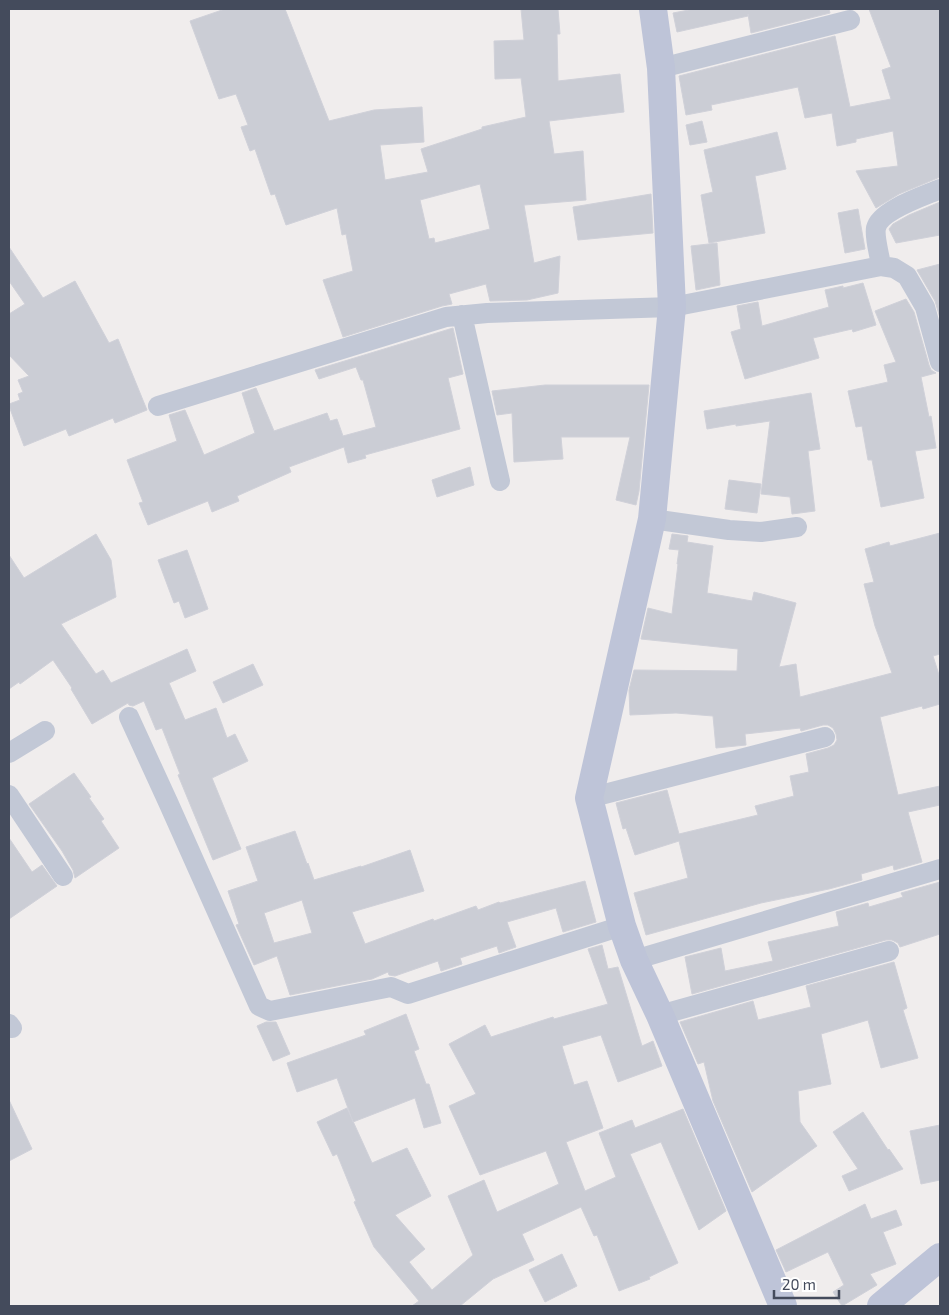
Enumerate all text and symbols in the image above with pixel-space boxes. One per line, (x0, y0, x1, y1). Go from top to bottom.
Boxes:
scale bar (774, 1268, 839, 1300)
text: 20 m (782, 1275, 816, 1293)

